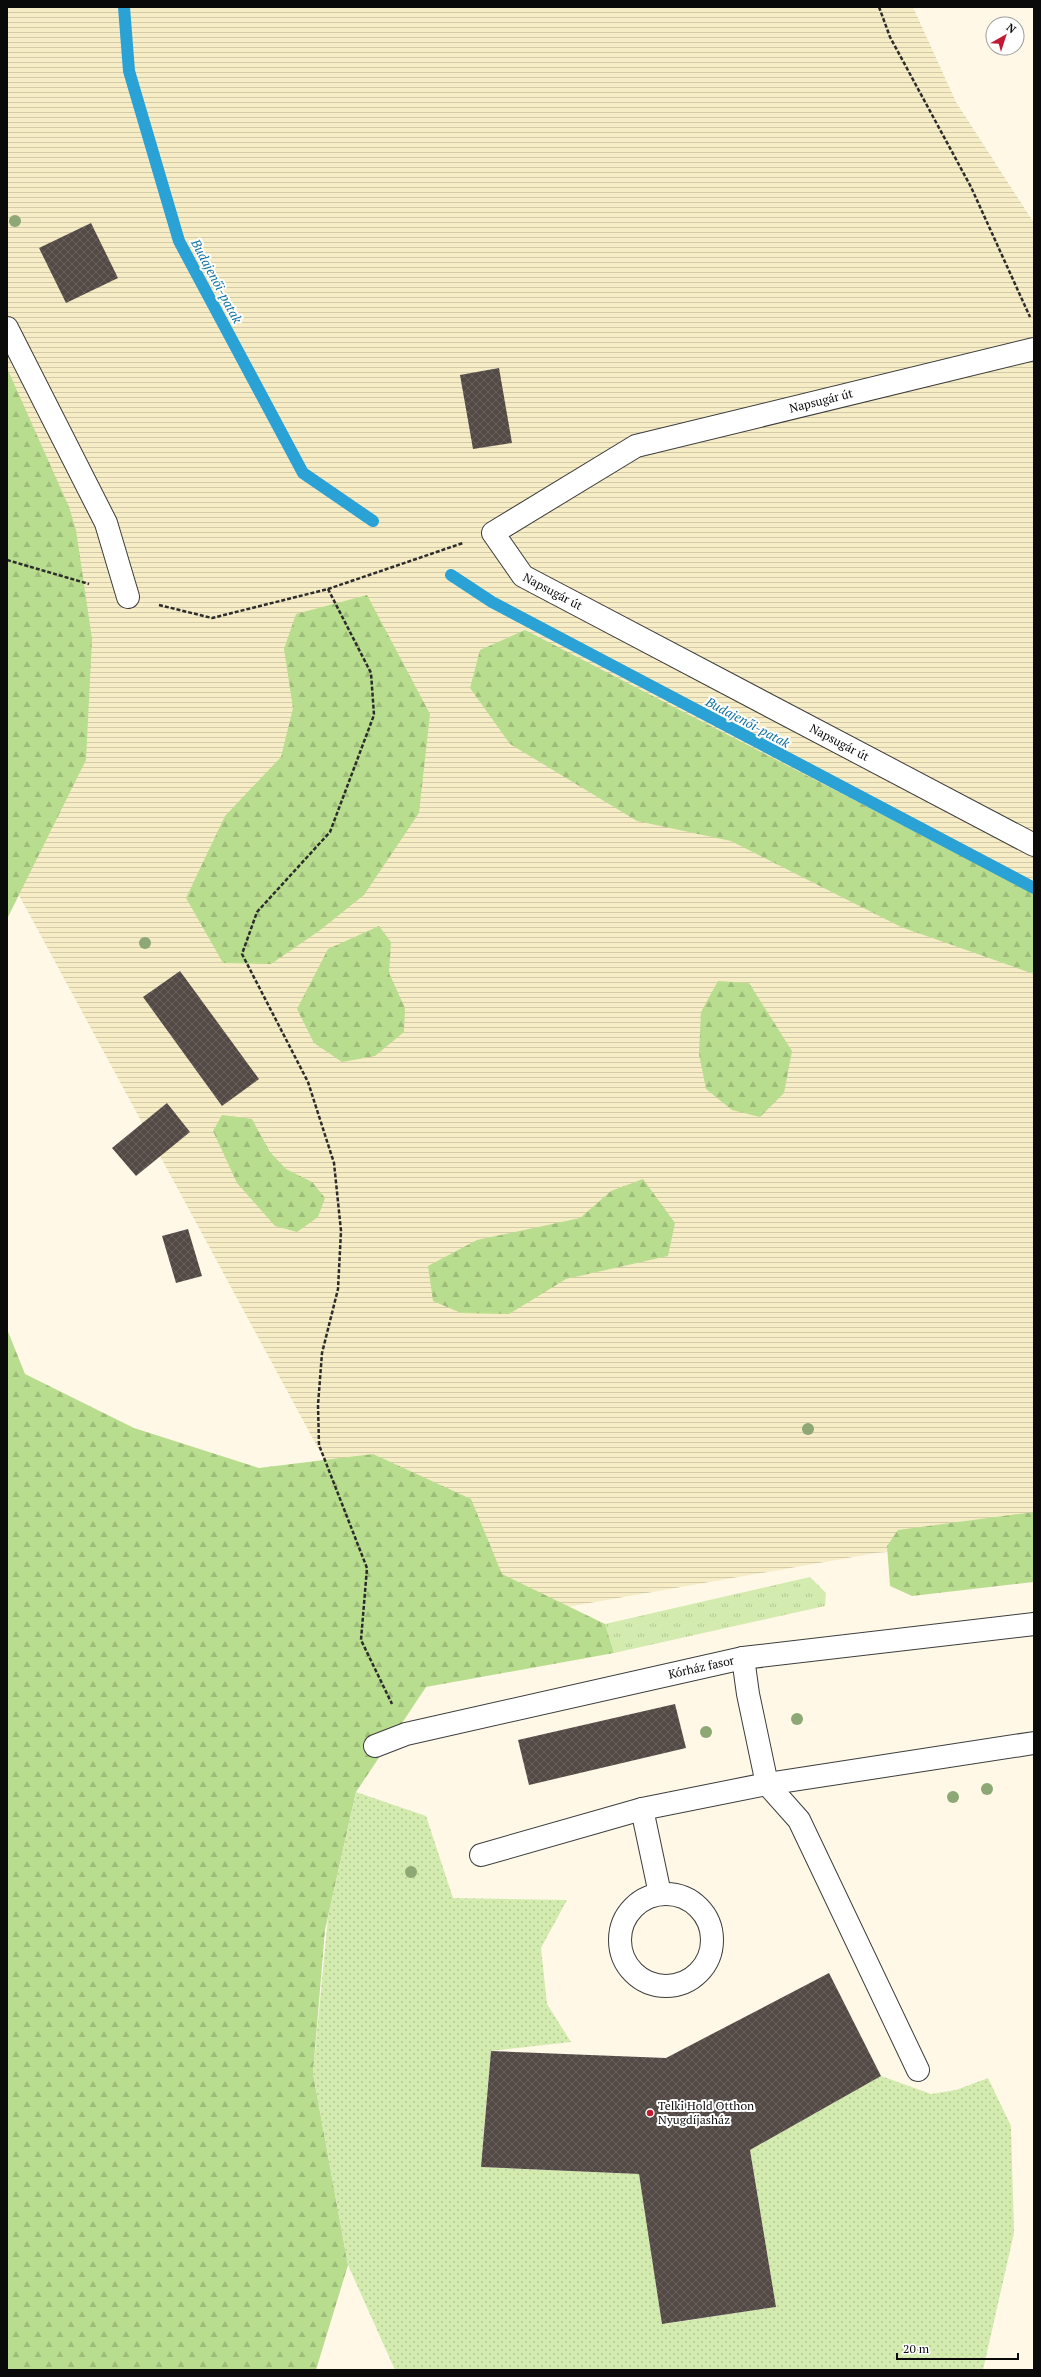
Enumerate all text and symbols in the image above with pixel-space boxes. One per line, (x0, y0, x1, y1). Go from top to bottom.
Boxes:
north arrow (985, 16, 1025, 56)
text: N (1004, 20, 1019, 37)
water label: Budajenői-patak (187, 235, 247, 327)
street label: Napsugár út (788, 385, 855, 416)
street label: Napsugár út (521, 569, 586, 613)
water label: Budajenői-patak (702, 692, 794, 752)
street label: Napsugár út (807, 720, 872, 764)
street label: Kórház fasor (667, 1652, 736, 1682)
place label: Telki Hold Otthon Nyugdíjasház (658, 2098, 754, 2127)
marker: Telki Hold Otthon Nyugdíjasház (645, 2108, 655, 2118)
scale bar (897, 2335, 1018, 2361)
text: 20 m (903, 2341, 930, 2356)

